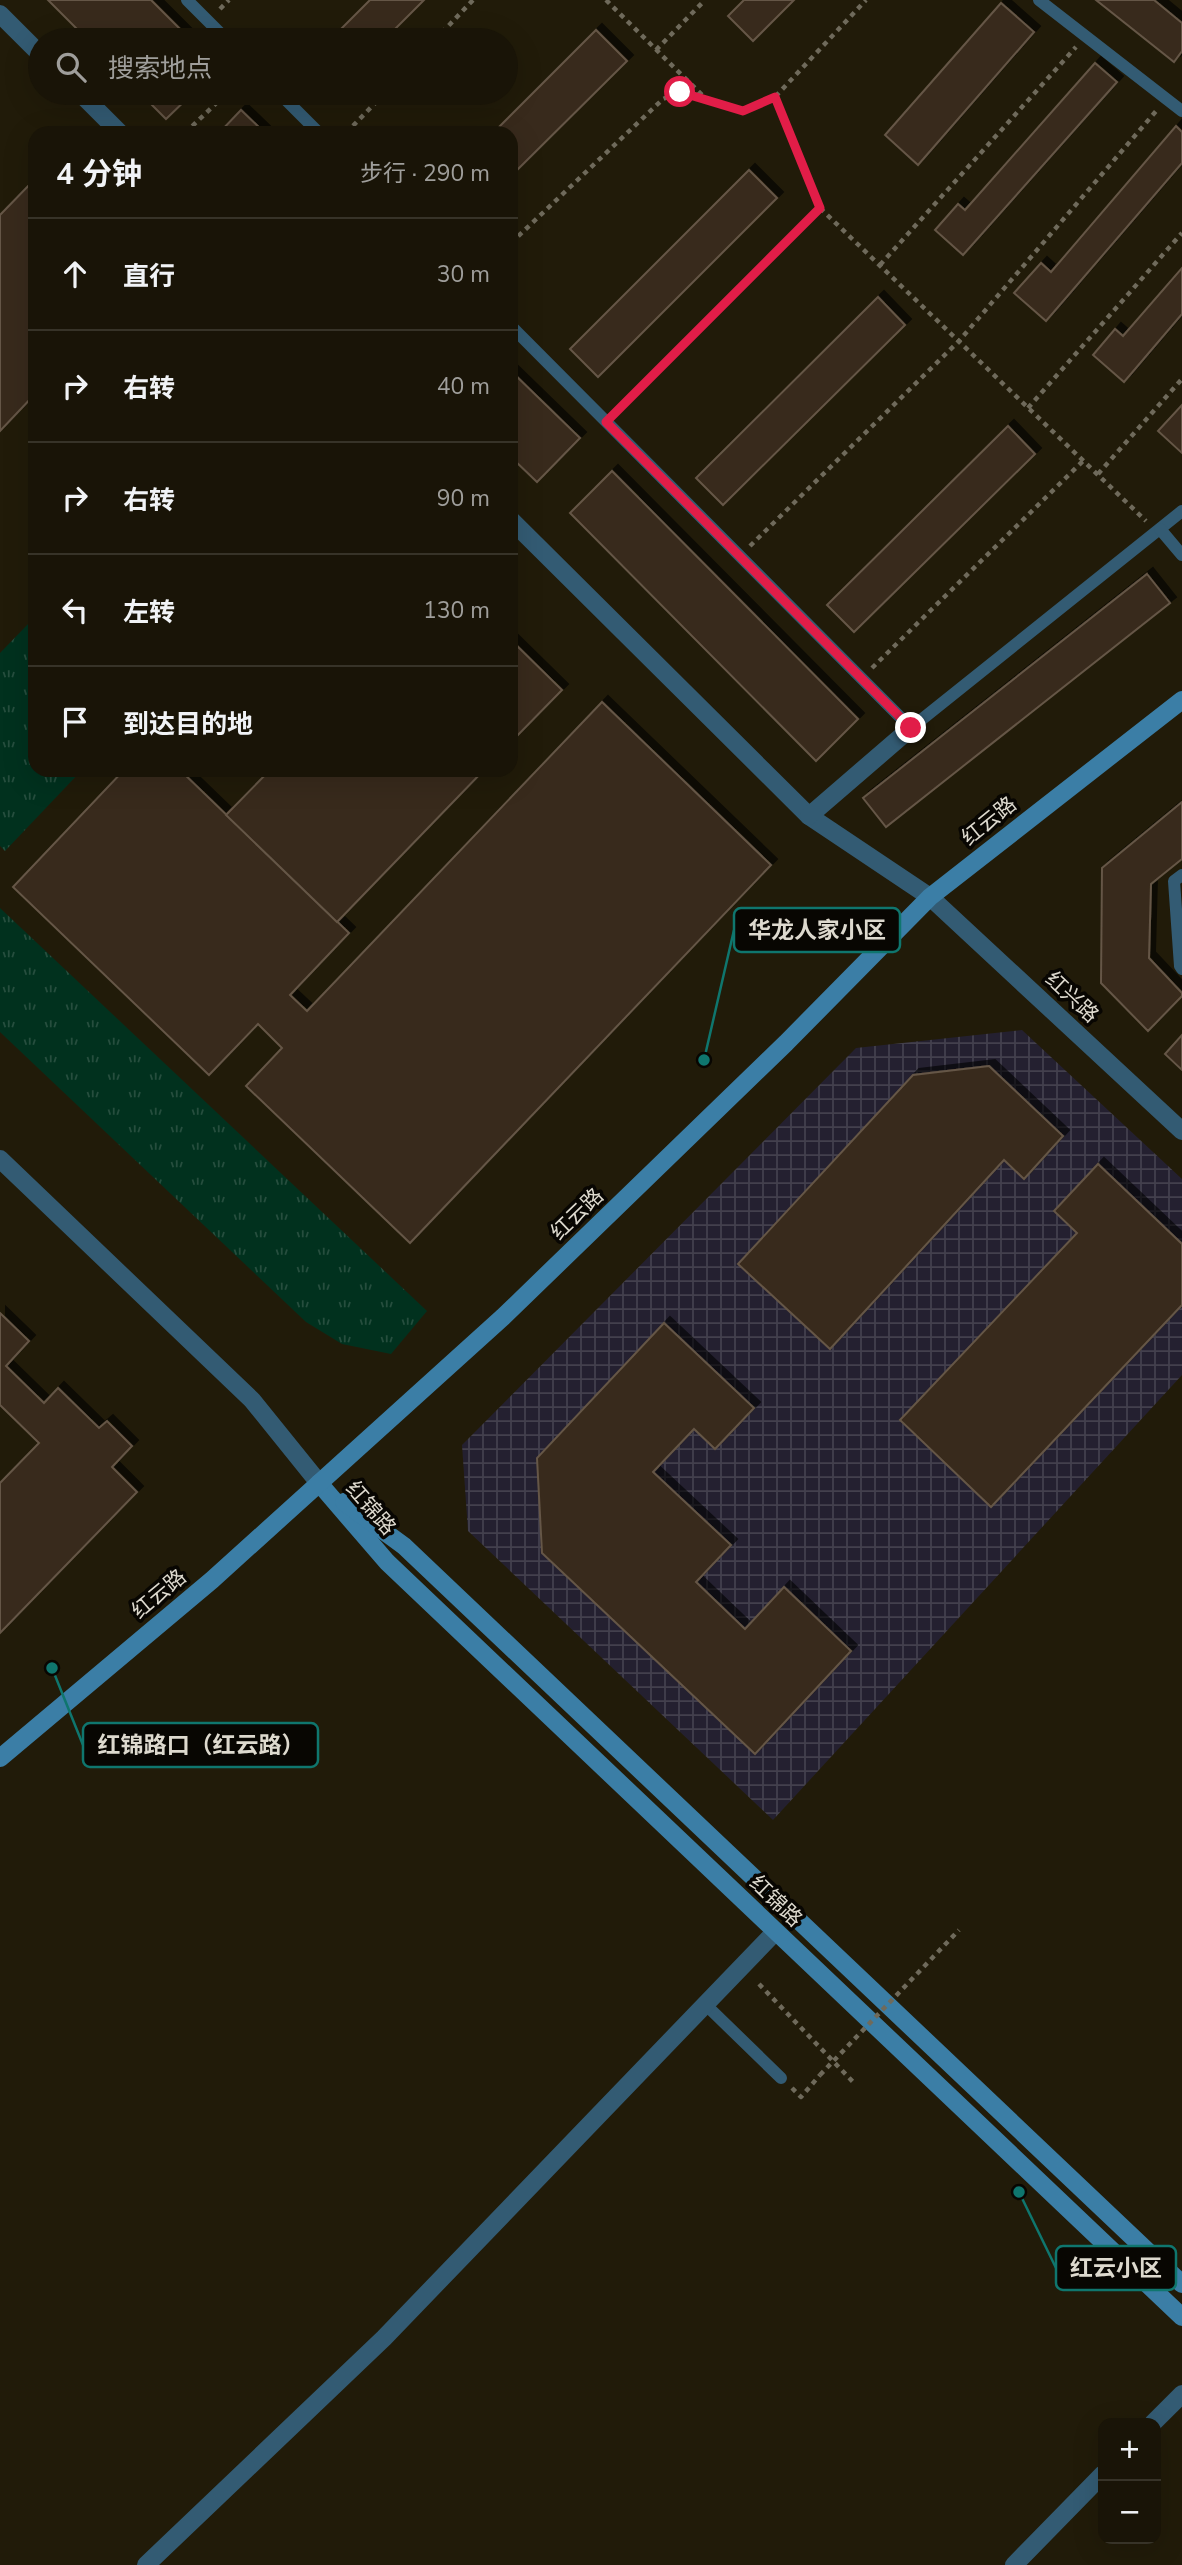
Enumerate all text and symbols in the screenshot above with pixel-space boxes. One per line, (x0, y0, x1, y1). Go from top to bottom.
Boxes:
search box (28, 28, 518, 105)
icon: search (52, 48, 90, 86)
text: 搜索地点 (108, 51, 212, 86)
route start (664, 76, 695, 107)
text: 4 分钟 (56, 154, 142, 195)
text: 步行 · 290 m (360, 158, 490, 189)
icon: ahead (56, 255, 94, 293)
text: 直行 (123, 259, 175, 294)
text: 30 m (437, 259, 490, 290)
icon: right (56, 367, 94, 405)
text: 右转 (123, 371, 175, 406)
text: 40 m (437, 371, 490, 402)
icon: right (56, 479, 94, 517)
text: 右转 (123, 483, 175, 518)
text: 90 m (437, 483, 490, 514)
icon: left (56, 591, 94, 629)
text: 左转 (123, 595, 175, 630)
text: 130 m (423, 595, 490, 626)
icon: arrive (56, 703, 94, 741)
text: 到达目的地 (123, 707, 253, 742)
route end (895, 712, 926, 743)
street label: 红云路 (956, 790, 1022, 852)
callout: 华龙人家小区 (734, 908, 900, 952)
text: 华龙人家小区 (748, 915, 886, 946)
street label: 红兴路 (1039, 965, 1105, 1029)
street label: 红云路 (545, 1182, 609, 1246)
street label: 红锦路 (340, 1475, 402, 1541)
street label: 红云路 (126, 1563, 192, 1625)
callout: 红锦路口（红云路） (83, 1723, 318, 1767)
text: 红锦路口（红云路） (98, 1730, 305, 1761)
street label: 红锦路 (744, 1869, 808, 1933)
callout: 红云小区 (1056, 2246, 1176, 2290)
text: 红云小区 (1070, 2253, 1162, 2284)
map controls (1098, 2418, 1161, 2544)
button: + (1098, 2418, 1161, 2481)
button: − (1098, 2481, 1161, 2544)

